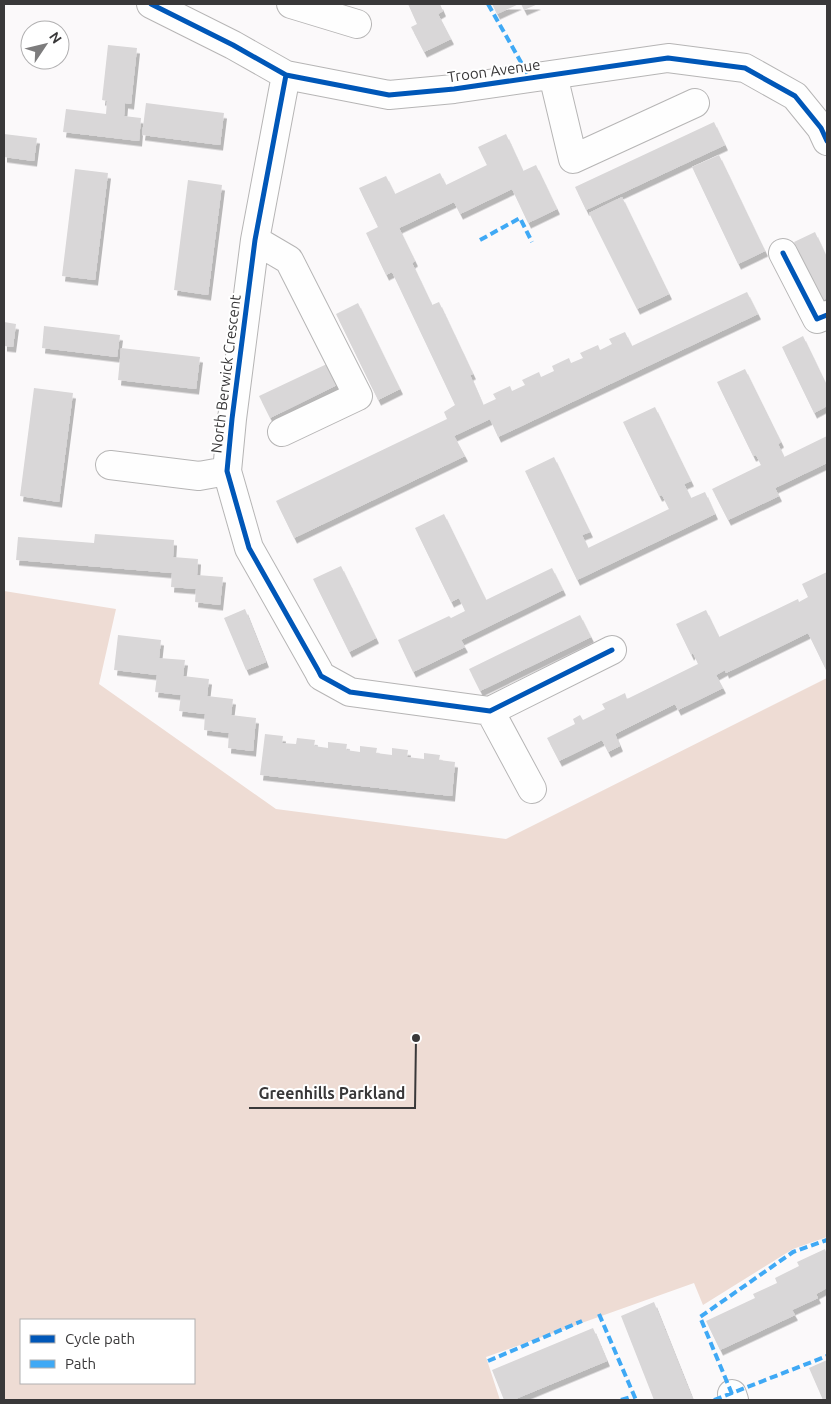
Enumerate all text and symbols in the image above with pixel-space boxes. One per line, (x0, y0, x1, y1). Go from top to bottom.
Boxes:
north arrow (20, 20, 70, 70)
text: N (46, 29, 65, 46)
street label: Troon Avenue (446, 56, 541, 85)
street label: North Berwick Crescent (207, 294, 244, 454)
callout: Greenhills Parkland (249, 1077, 415, 1108)
text: Greenhills Parkland (259, 1084, 405, 1102)
legend (20, 1319, 195, 1384)
text: Cycle path (65, 1330, 135, 1347)
text: Path (65, 1355, 96, 1372)

